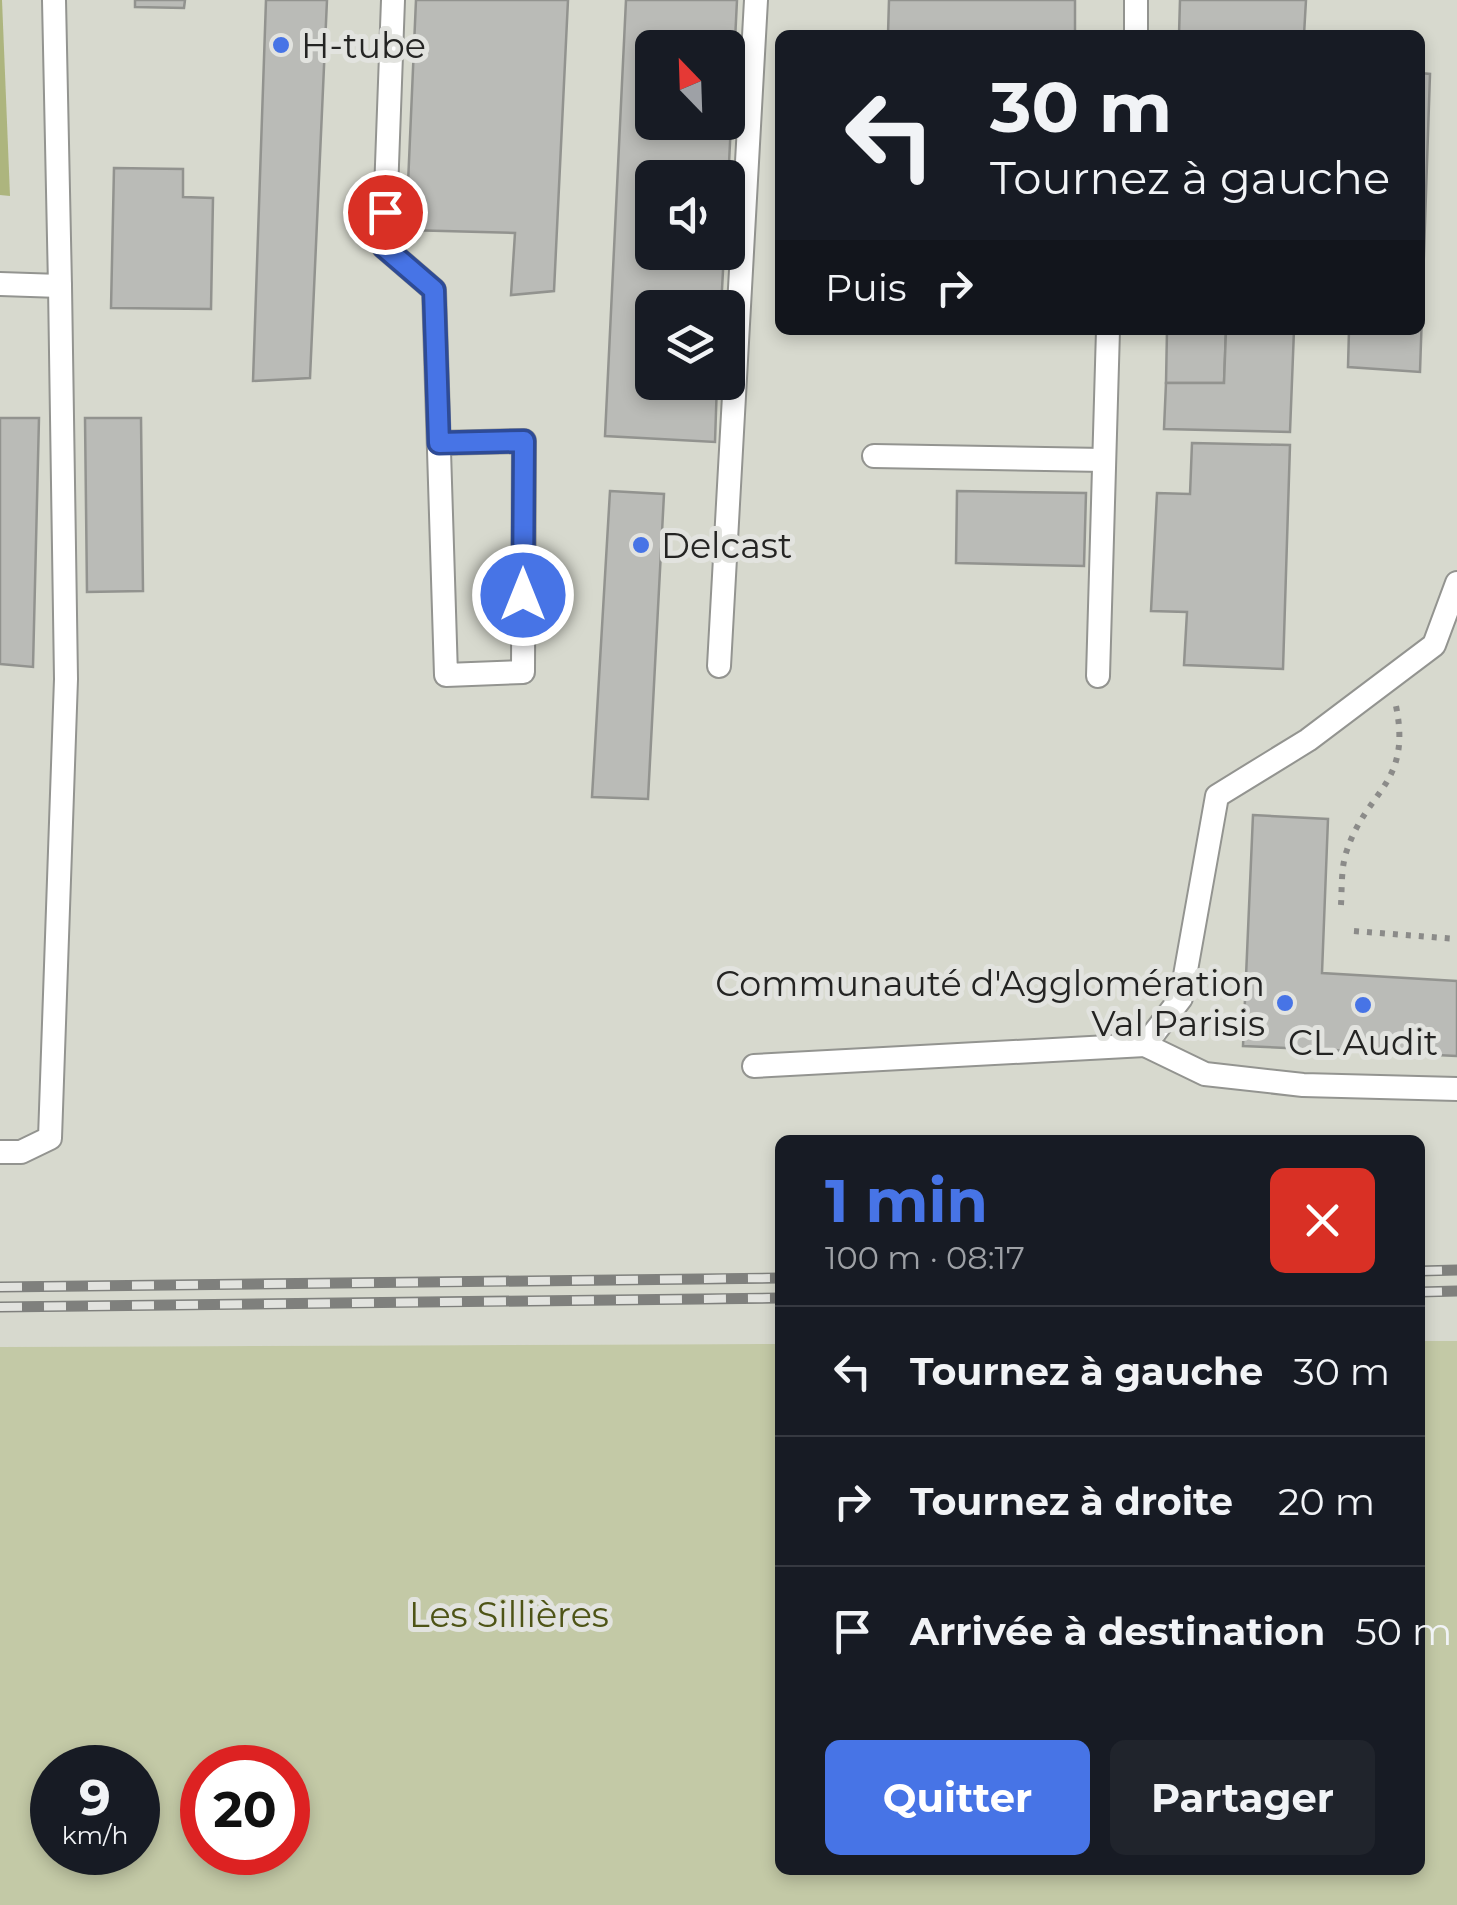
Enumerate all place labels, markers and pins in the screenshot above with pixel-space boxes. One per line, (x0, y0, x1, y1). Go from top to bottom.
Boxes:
place label: H-tube (301, 24, 426, 67)
marker: H-tube (270, 34, 292, 56)
pin (343, 170, 428, 255)
place label: Delcast (661, 524, 792, 567)
marker: Delcast (630, 534, 652, 556)
place label: Communauté d'Agglomération Val Parisis (715, 962, 1265, 1045)
marker: Communauté d'Agglomération Val Parisis (1274, 992, 1296, 1014)
marker: CL Audit (1352, 994, 1374, 1016)
place label: CL Audit (1288, 1021, 1438, 1064)

